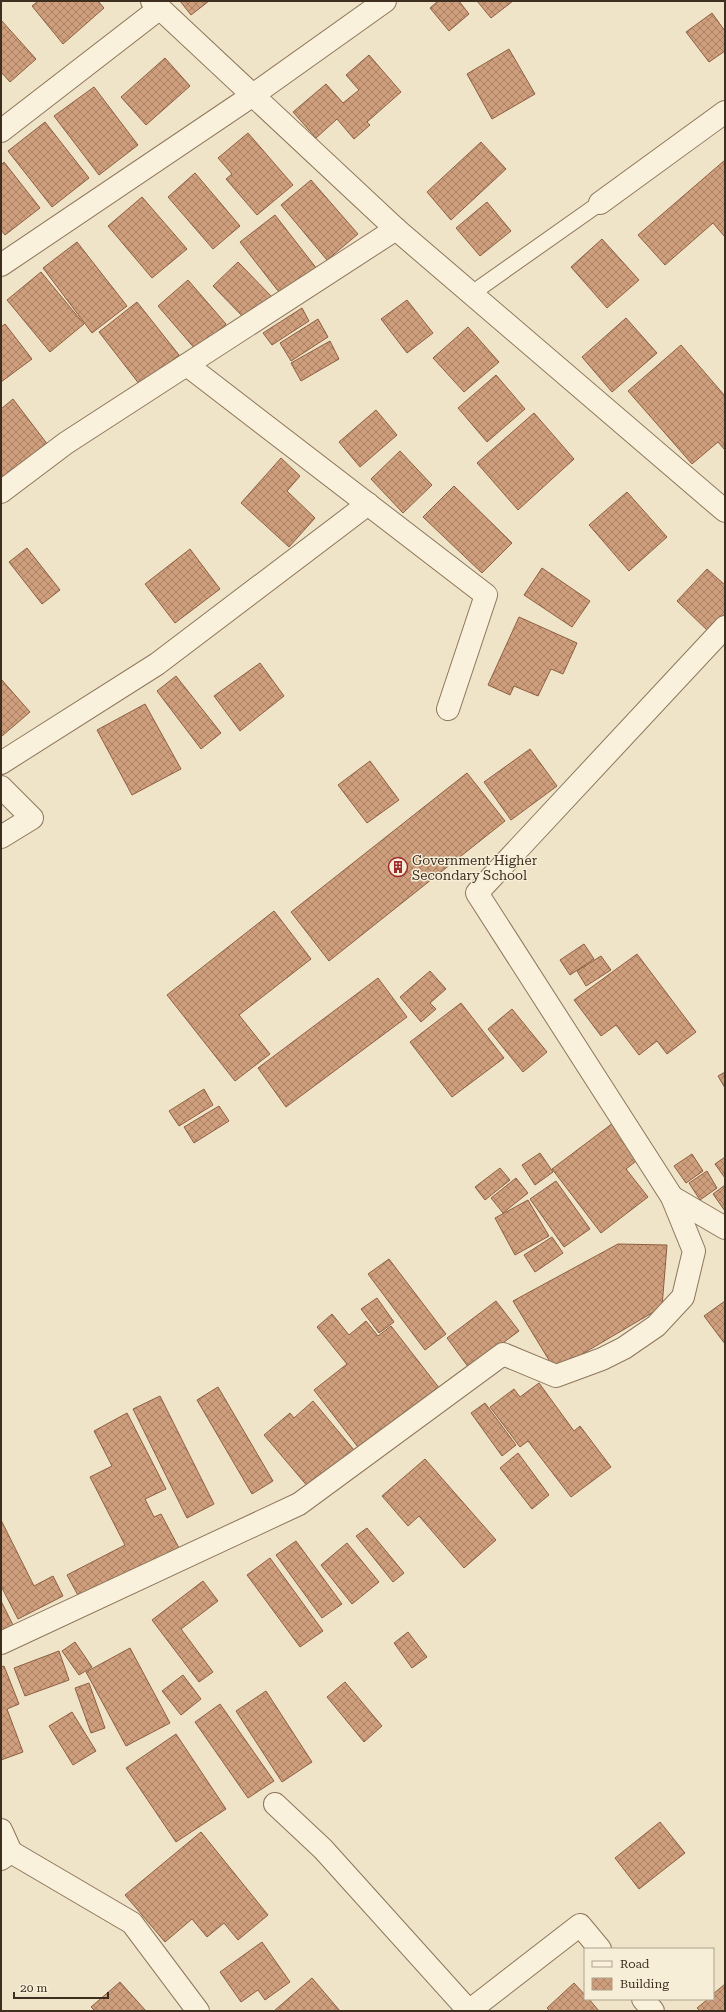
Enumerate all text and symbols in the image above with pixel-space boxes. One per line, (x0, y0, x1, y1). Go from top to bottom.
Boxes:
place label: Government Higher Secondary School (412, 853, 538, 883)
building icon: Government Higher Secondary School (387, 856, 409, 878)
legend (584, 1948, 714, 2000)
text: Road (620, 1957, 650, 1971)
scale bar (14, 1974, 108, 2000)
text: Building (620, 1977, 669, 1991)
text: 20 m (20, 1981, 47, 1995)

